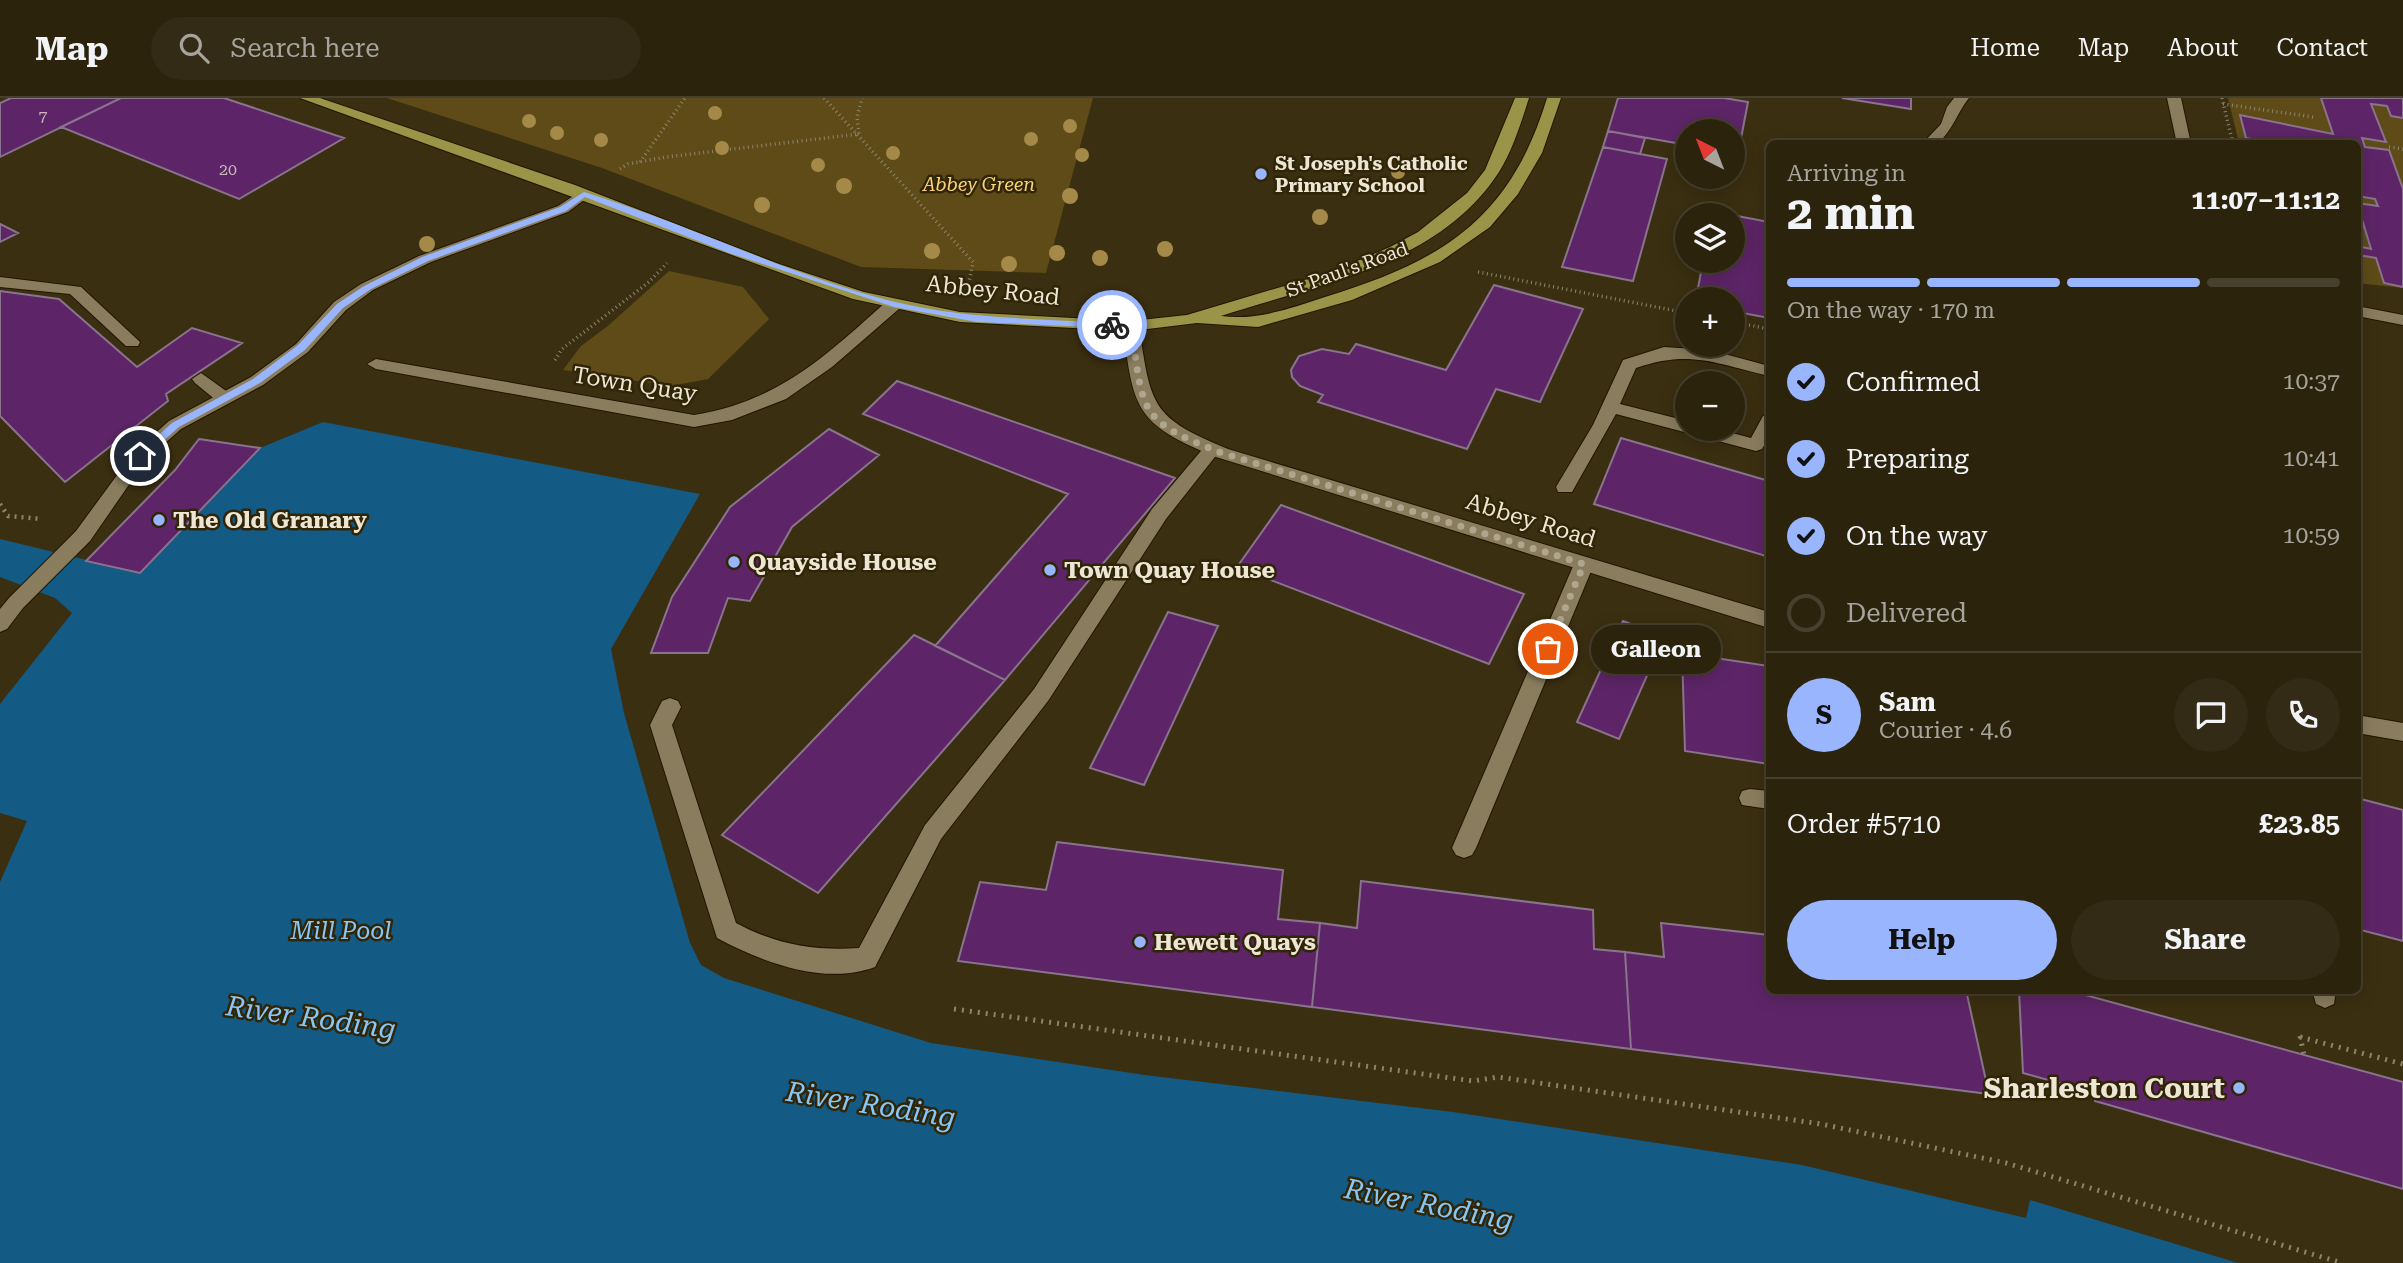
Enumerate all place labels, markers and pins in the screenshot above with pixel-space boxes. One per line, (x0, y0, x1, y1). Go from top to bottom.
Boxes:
place label: St Joseph's Catholic Primary School (1275, 152, 1468, 197)
marker: St Joseph's Catholic Primary School (1253, 166, 1269, 182)
pin (110, 426, 170, 486)
place label: The Old Granary (173, 507, 367, 534)
marker: The Old Granary (151, 512, 167, 528)
place label: Quayside House (748, 549, 937, 576)
marker: Quayside House (726, 554, 742, 570)
place label: Town Quay House (1064, 557, 1275, 584)
marker: Town Quay House (1042, 562, 1058, 578)
pin (1518, 619, 1578, 679)
callout: Galleon (1590, 624, 1720, 674)
place label: Hewett Quays (1154, 929, 1316, 956)
marker: Hewett Quays (1132, 934, 1148, 950)
place label: Sharleston Court (1984, 1072, 2225, 1105)
marker: Sharleston Court (2231, 1080, 2247, 1096)

